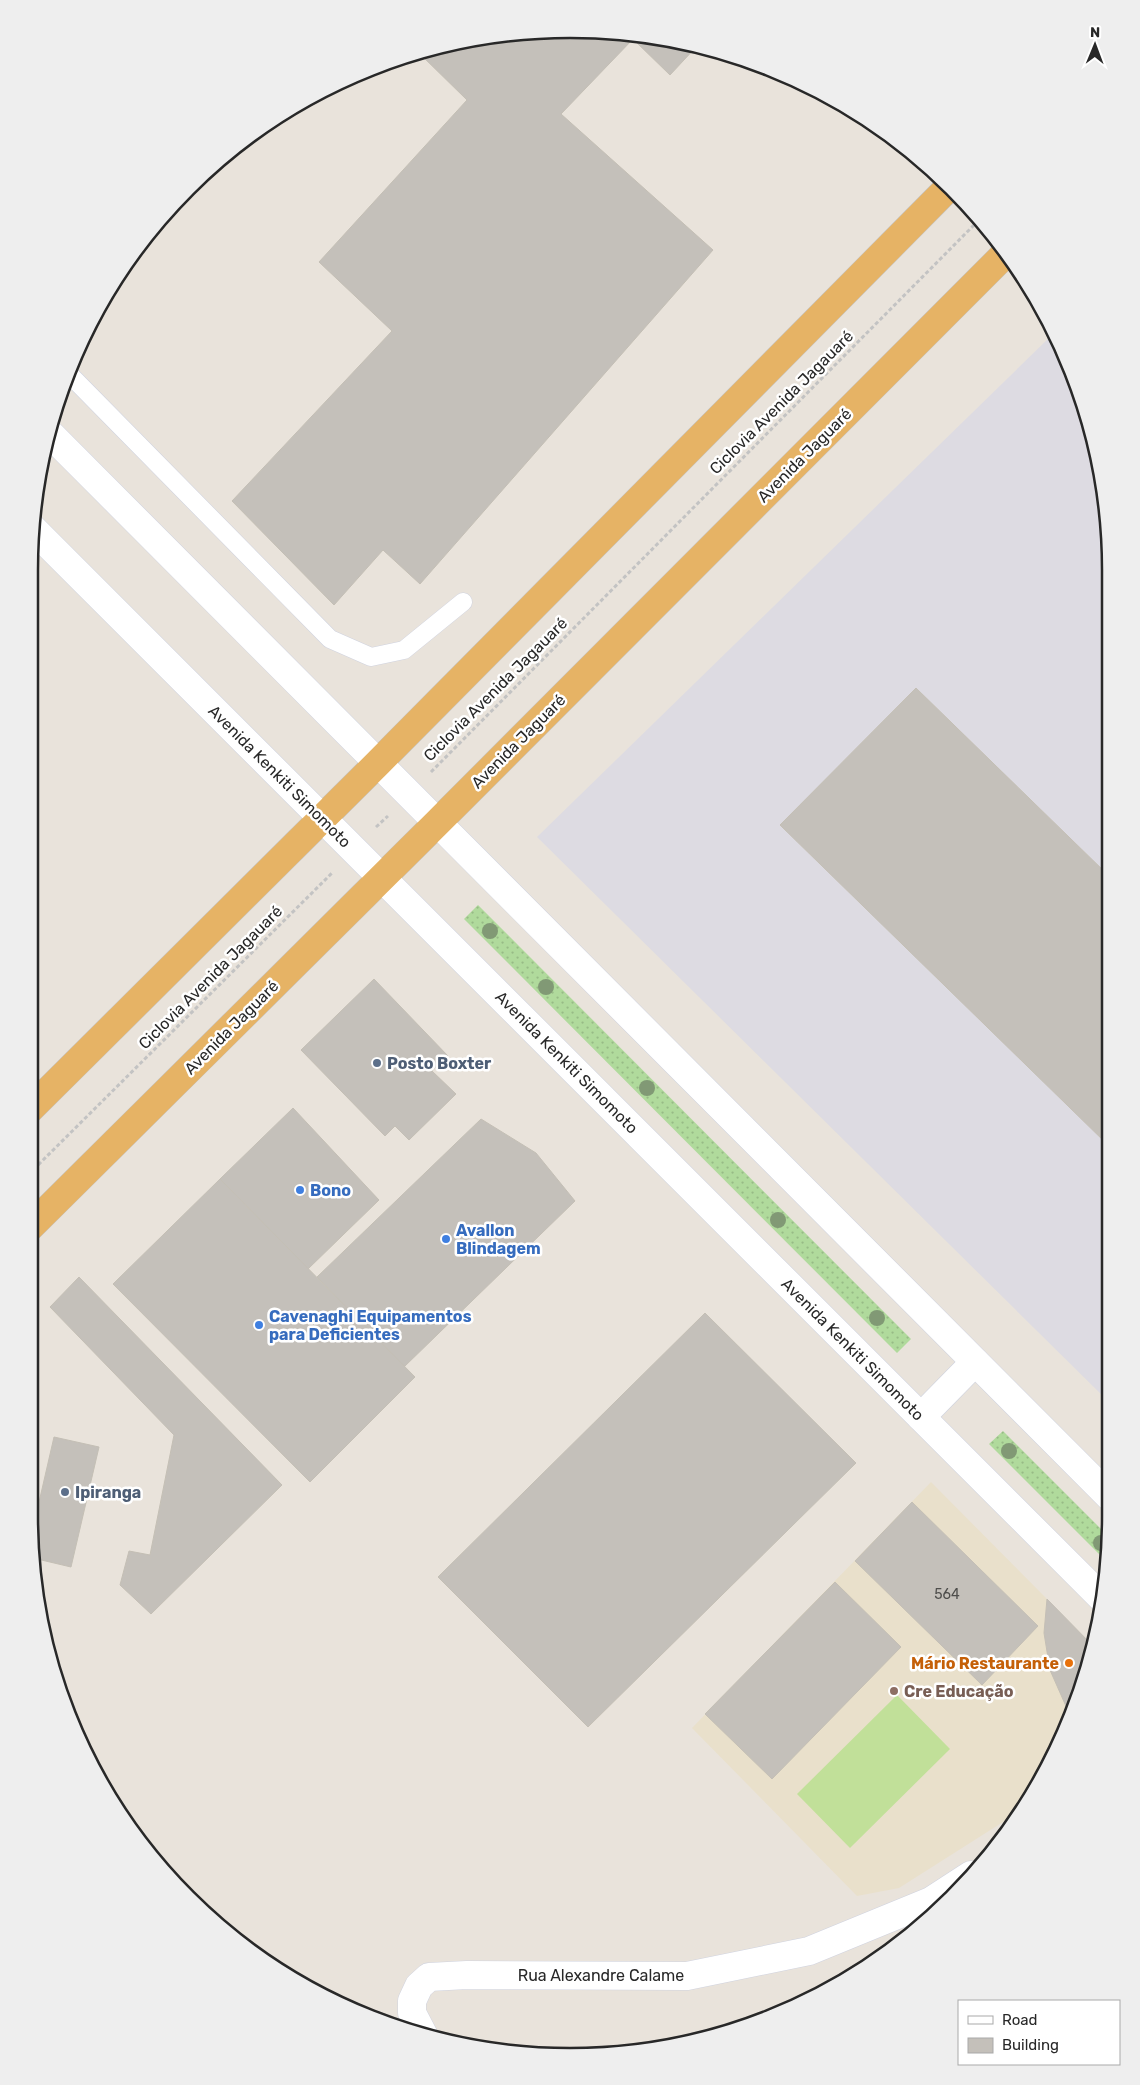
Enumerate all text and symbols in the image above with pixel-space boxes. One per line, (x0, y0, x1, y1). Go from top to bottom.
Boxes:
north arrow (1070, 20, 1120, 70)
text: N (1090, 24, 1100, 41)
street label: Ciclovia Avenida Jagauaré (706, 327, 857, 478)
street label: Avenida Jaguaré (753, 404, 855, 506)
street label: Ciclovia Avenida Jagauaré (420, 614, 571, 765)
street label: Avenida Jaguaré (467, 690, 569, 792)
street label: Avenida Kenkiti Simomoto (204, 701, 355, 852)
street label: Ciclovia Avenida Jagauaré (135, 902, 286, 1053)
street label: Avenida Jaguaré (180, 976, 282, 1078)
street label: Avenida Kenkiti Simomoto (491, 987, 642, 1138)
place label: Posto Boxter (387, 1054, 492, 1073)
marker: Posto Boxter (371, 1057, 383, 1069)
place label: Bono (310, 1181, 351, 1200)
marker: Bono (294, 1184, 306, 1196)
place label: Avallon Blindagem (456, 1221, 541, 1258)
marker: Avallon Blindagem (440, 1233, 452, 1245)
street label: Avenida Kenkiti Simomoto (777, 1274, 928, 1425)
place label: Cavenaghi Equipamentos para Deficientes (269, 1307, 472, 1344)
marker: Cavenaghi Equipamentos para Deficientes (253, 1319, 265, 1331)
place label: Ipiranga (75, 1483, 141, 1502)
marker: Ipiranga (59, 1486, 71, 1498)
house number: 564 (934, 1586, 960, 1603)
place label: Mário Restaurante (911, 1654, 1059, 1673)
marker: Mário Restaurante (1063, 1657, 1075, 1669)
place label: Cre Educação (904, 1682, 1014, 1701)
marker: Cre Educação (888, 1685, 900, 1697)
street label: Rua Alexandre Calame (518, 1966, 684, 1985)
legend (958, 2000, 1120, 2065)
text: Road (1002, 2011, 1038, 2029)
text: Building (1002, 2036, 1059, 2054)

